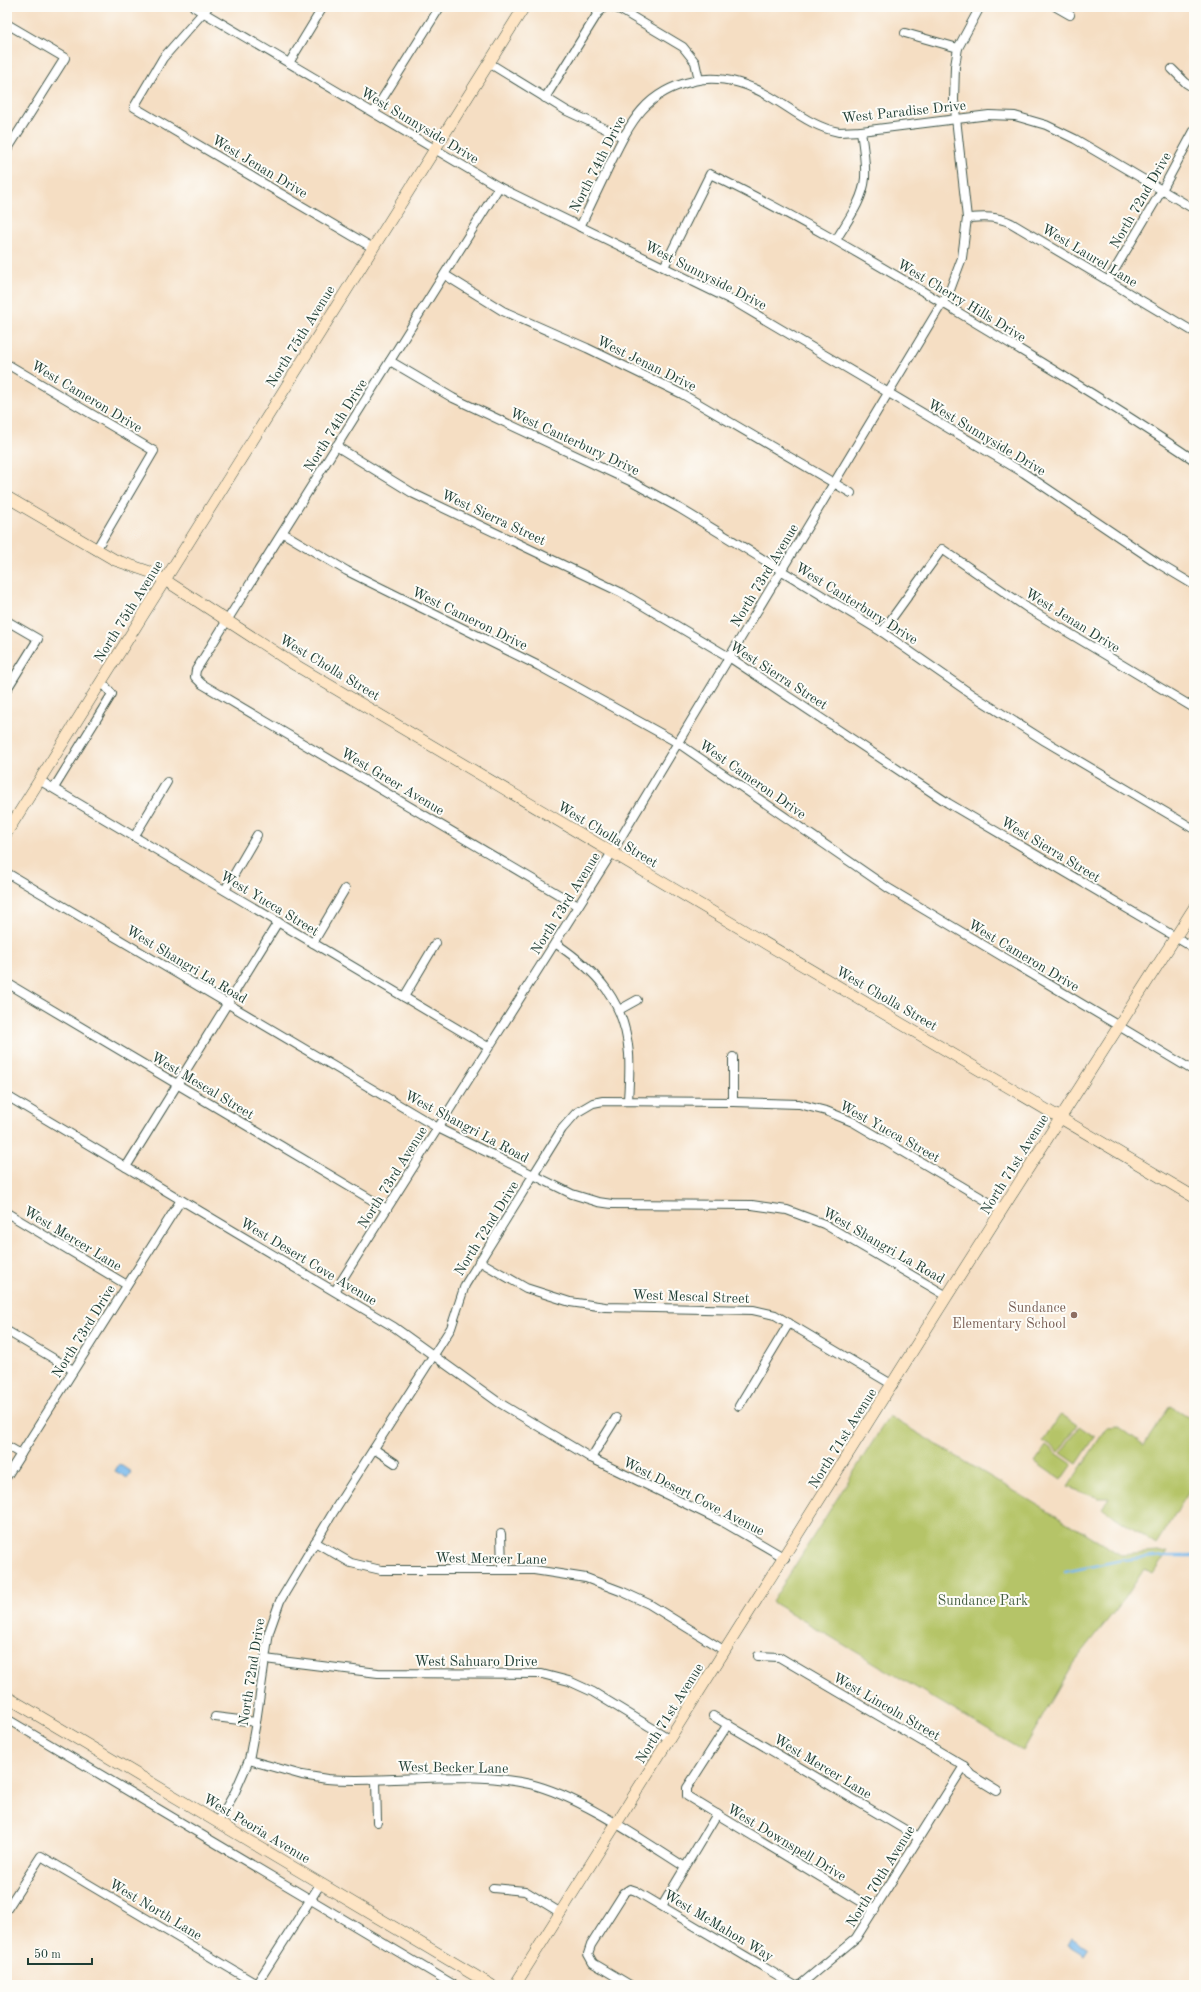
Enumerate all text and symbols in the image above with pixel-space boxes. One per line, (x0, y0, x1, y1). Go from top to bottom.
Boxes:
street label: West Sunnyside Drive (358, 85, 481, 167)
street label: West Paradise Drive (841, 99, 967, 125)
street label: North 74th Drive (568, 114, 628, 215)
street label: West Jenan Drive (209, 133, 310, 201)
street label: North 72nd Drive (1108, 150, 1174, 251)
street label: West Laurel Lane (1039, 222, 1140, 290)
street label: West Sunnyside Drive (642, 239, 769, 313)
street label: West Cherry Hills Drive (895, 257, 1028, 345)
street label: North 75th Avenue (264, 283, 338, 390)
street label: West Jenan Drive (595, 334, 698, 394)
street label: West Cameron Drive (29, 358, 144, 435)
street label: North 74th Drive (302, 377, 370, 474)
street label: West Sunnyside Drive (925, 397, 1048, 479)
street label: West Canterbury Drive (508, 406, 642, 478)
street label: West Sierra Street (439, 488, 548, 548)
street label: North 73rd Avenue (729, 522, 801, 630)
street label: North 75th Avenue (92, 558, 166, 665)
street label: West Canterbury Drive (793, 560, 920, 647)
street label: West Cameron Drive (410, 585, 530, 653)
street label: West Jenan Drive (1023, 586, 1122, 656)
street label: West Cholla Street (277, 632, 382, 703)
street label: West Sierra Street (727, 639, 830, 713)
street label: West Cameron Drive (697, 738, 808, 822)
street label: West Greer Avenue (338, 746, 447, 818)
street label: West Cholla Street (555, 799, 660, 870)
street label: West Sierra Street (998, 815, 1103, 885)
street label: North 73rd Avenue (529, 850, 603, 957)
street label: West Yucca Street (218, 869, 321, 939)
street label: West Cameron Drive (966, 917, 1081, 994)
street label: West Shangri La Road (124, 923, 249, 1006)
street label: West Cholla Street (833, 964, 940, 1034)
street label: West Mescal Street (149, 1050, 256, 1122)
street label: West Shangri La Road (402, 1088, 531, 1165)
street label: West Yucca Street (837, 1099, 942, 1165)
street label: North 71st Avenue (978, 1112, 1051, 1217)
street label: North 73rd Avenue (356, 1124, 430, 1231)
street label: North 72nd Drive (452, 1179, 522, 1278)
street label: West Mercer Lane (21, 1204, 124, 1274)
street label: West Shangri La Road (820, 1205, 947, 1286)
street label: West Desert Cove Avenue (238, 1216, 379, 1308)
street label: North 73rd Drive (50, 1283, 118, 1381)
street label: West Mescal Street (632, 1288, 750, 1306)
place label: Sundance Elementary School (952, 1301, 1066, 1331)
marker: Sundance Elementary School (1069, 1310, 1079, 1320)
street label: North 71st Avenue (806, 1386, 879, 1491)
street label: West Desert Cove Avenue (621, 1455, 767, 1539)
street label: West Mercer Lane (435, 1551, 547, 1567)
park label: Sundance Park (938, 1594, 1028, 1608)
street label: North 72nd Drive (237, 1617, 267, 1727)
street label: West Sahuaro Drive (415, 1655, 537, 1669)
street label: North 71st Avenue (633, 1661, 706, 1766)
street label: West Lincoln Street (831, 1671, 943, 1743)
street label: West Mercer Lane (771, 1732, 874, 1802)
street label: West Becker Lane (397, 1760, 509, 1776)
street label: West Peoria Avenue (201, 1791, 312, 1866)
street label: West Downspell Drive (725, 1802, 848, 1884)
street label: North 70th Avenue (844, 1823, 918, 1930)
street label: West North Lane (107, 1877, 204, 1943)
street label: West McMahon Way (661, 1888, 776, 1964)
scale bar (28, 1940, 92, 1966)
text: 50 m (34, 1948, 61, 1961)

